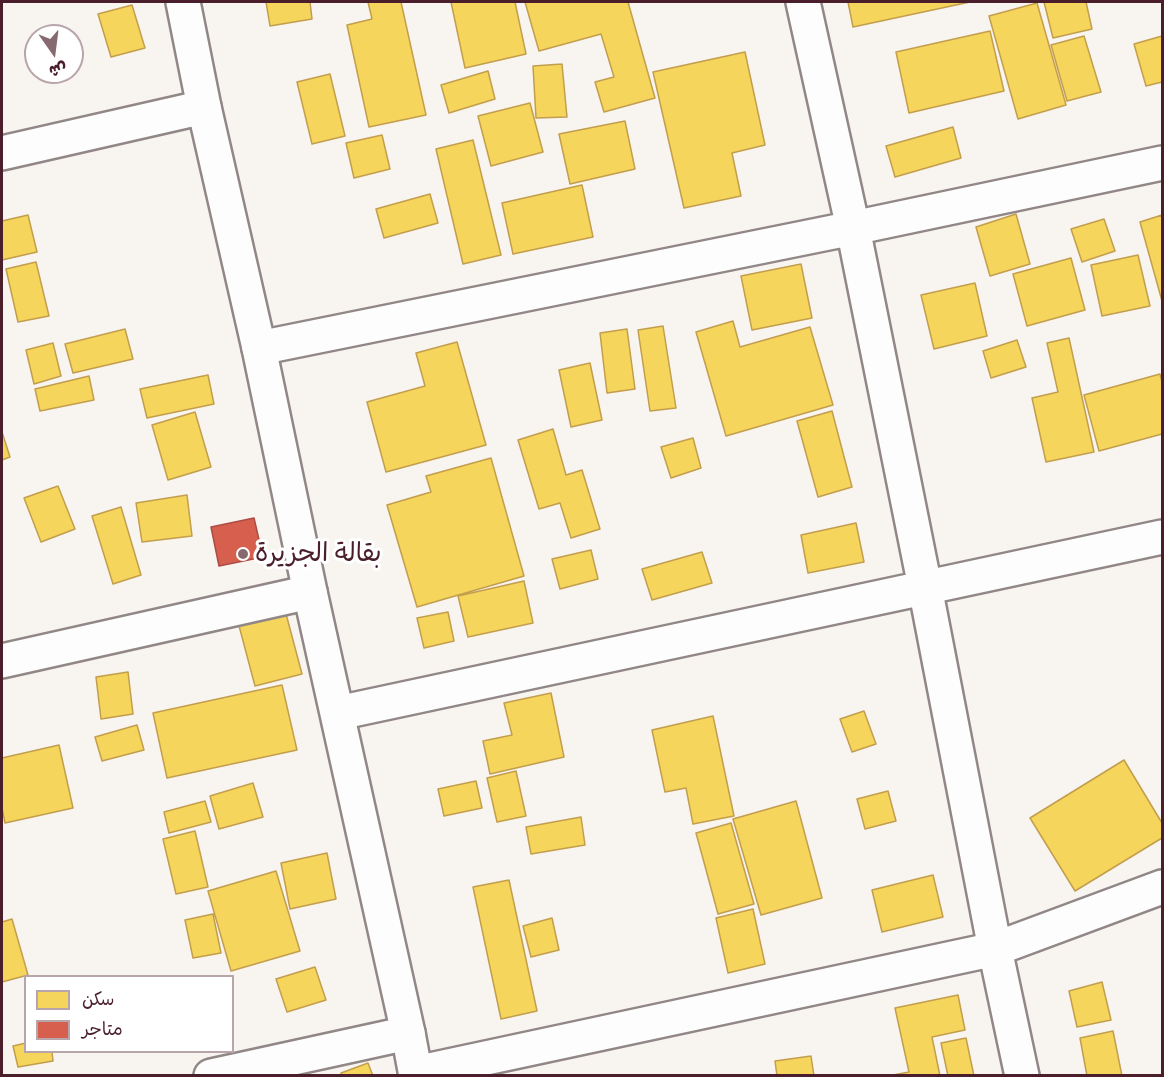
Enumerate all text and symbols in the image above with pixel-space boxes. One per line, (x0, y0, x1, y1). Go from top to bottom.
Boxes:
north arrow (24, 24, 84, 84)
text: ش (47, 58, 69, 81)
place label: بقالة الجزيرة (255, 538, 382, 570)
marker: بقالة الجزيرة (236, 547, 250, 561)
legend (24, 975, 234, 1053)
text: سكن (82, 988, 114, 1010)
text: متاجر (82, 1018, 123, 1040)

